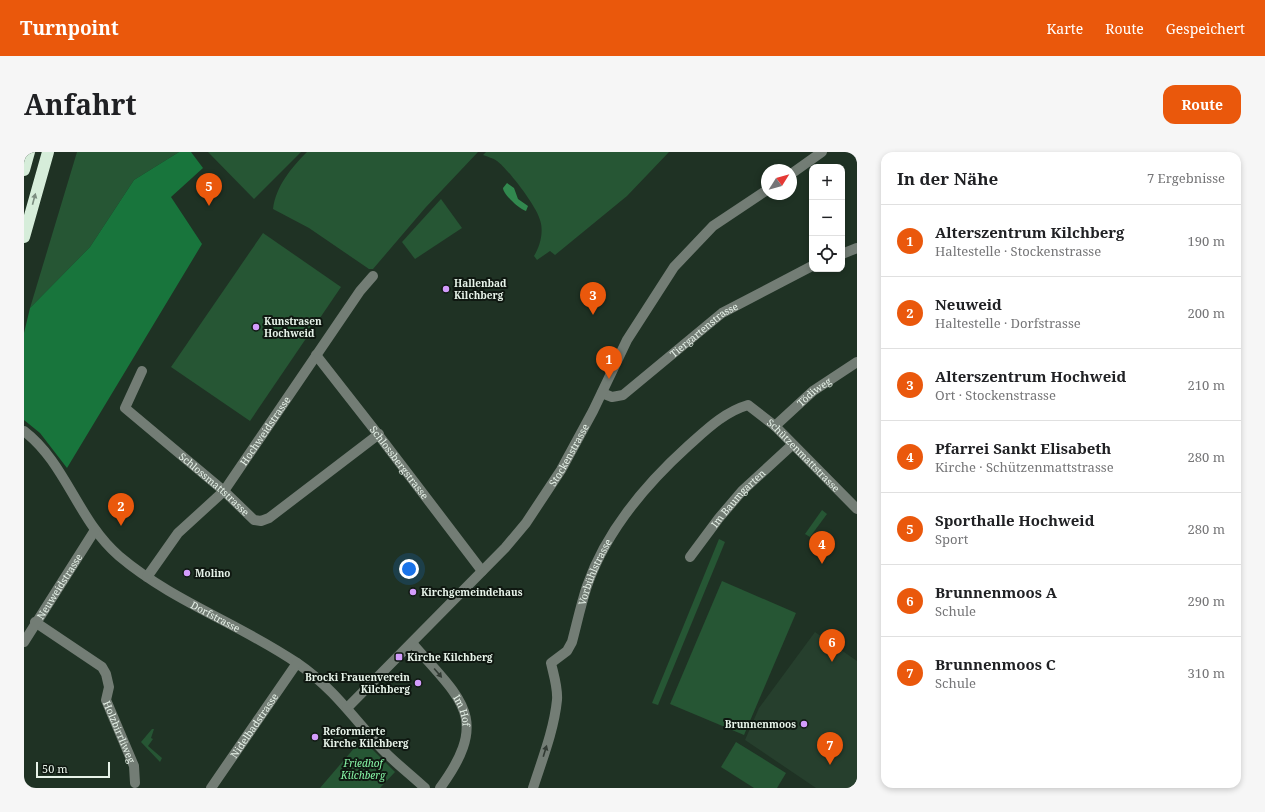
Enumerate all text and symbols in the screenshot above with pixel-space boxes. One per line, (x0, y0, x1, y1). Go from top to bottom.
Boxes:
text: Turnpoint (20, 15, 119, 41)
text: Karte (1047, 19, 1083, 38)
text: Route (1105, 19, 1144, 38)
text: Gespeichert (1166, 19, 1245, 38)
text: Anfahrt (24, 85, 137, 123)
button: Route (1163, 85, 1241, 124)
north arrow (761, 164, 797, 200)
map controls (809, 164, 845, 272)
button: + (809, 164, 845, 200)
text: In der Nähe (897, 167, 998, 190)
text: 7 Ergebnisse (1147, 169, 1225, 187)
pin: 5 (196, 173, 222, 206)
one-way arrow (31, 193, 37, 205)
button: − (809, 200, 845, 236)
text: Alterszentrum Kilchberg (935, 222, 1124, 242)
text: 1 (906, 232, 914, 250)
text: 190 m (1188, 232, 1225, 250)
button: locate (809, 236, 845, 272)
text: Haltestelle · Stockenstrasse (935, 242, 1101, 260)
place label: Hallenbad Kilchberg (454, 276, 507, 302)
pin: 3 (580, 282, 606, 315)
marker: Hallenbad Kilchberg (441, 284, 451, 294)
text: Neuweid (935, 294, 1002, 314)
street label: Tiergartenstrasse (667, 299, 740, 361)
text: 2 (906, 304, 914, 322)
text: 200 m (1188, 304, 1225, 322)
place label: Kunstrasen Hochweid (264, 314, 322, 340)
text: Haltestelle · Dorfstrasse (935, 314, 1081, 332)
marker: Kunstrasen Hochweid (251, 322, 261, 332)
pin: 1 (596, 346, 622, 379)
text: Alterszentrum Hochweid (935, 366, 1126, 386)
street label: Tödiweg (794, 374, 834, 410)
text: 3 (906, 376, 914, 394)
text: 210 m (1188, 376, 1225, 394)
text: Ort · Stockenstrasse (935, 386, 1056, 404)
street label: Hochweidstrasse (236, 393, 294, 468)
street label: Schützenmattstrasse (764, 415, 843, 495)
street label: Stockenstrasse (545, 421, 592, 489)
street label: Schlossbergstrasse (367, 423, 432, 502)
text: Pfarrei Sankt Elisabeth (935, 438, 1111, 458)
text: 4 (906, 448, 914, 466)
text: 280 m (1188, 448, 1225, 466)
street label: Schlossmattstrasse (176, 449, 252, 519)
text: Kirche · Schützenmattstrasse (935, 458, 1114, 476)
street label: Im Baumgarten (707, 466, 769, 530)
pin: 2 (108, 493, 134, 526)
text: Sporthalle Hochweid (935, 510, 1094, 530)
text: 5 (906, 520, 914, 538)
text: 280 m (1188, 520, 1225, 538)
text: Sport (935, 530, 968, 548)
pin: 4 (809, 531, 835, 564)
street label: Vorbühlstrasse (575, 536, 615, 607)
street label: Neuweidstrasse (33, 551, 85, 622)
your location (399, 559, 419, 579)
place label: Molino (195, 566, 231, 580)
marker: Molino (182, 568, 192, 578)
text: Brunnenmoos A (935, 582, 1057, 602)
place label: Kirchgemeindehaus (421, 585, 523, 599)
marker: Kirchgemeindehaus (408, 587, 418, 597)
text: 6 (906, 592, 914, 610)
text: 290 m (1188, 592, 1225, 610)
street label: Dorfstrasse (188, 598, 243, 635)
text: Schule (935, 602, 976, 620)
pin: 6 (819, 629, 845, 662)
place label: Kirche Kilchberg (407, 650, 493, 664)
marker: Kirche Kilchberg (394, 652, 404, 662)
text: Brunnenmoos C (935, 654, 1056, 674)
text: 7 (906, 664, 914, 682)
text: 310 m (1188, 664, 1225, 682)
one-way arrow (433, 667, 442, 678)
place label: Brocki Frauenverein Kilchberg (305, 670, 410, 696)
text: Schule (935, 674, 976, 692)
marker: Brocki Frauenverein Kilchberg (413, 678, 423, 688)
street label: Nidelbadstrasse (227, 690, 281, 761)
street label: Im Hof (450, 692, 474, 728)
street label: Holzbirrliweg (100, 698, 139, 766)
place label: Brunnenmoos (725, 717, 796, 731)
marker: Brunnenmoos (799, 719, 809, 729)
place label: Reformierte Kirche Kilchberg (323, 724, 409, 750)
marker: Reformierte Kirche Kilchberg (310, 732, 320, 742)
pin: 7 (817, 732, 843, 765)
one-way arrow (542, 745, 548, 757)
park label: Friedhof Kilchberg (340, 756, 386, 782)
scale bar (36, 760, 110, 779)
text: 50 m (42, 761, 68, 776)

